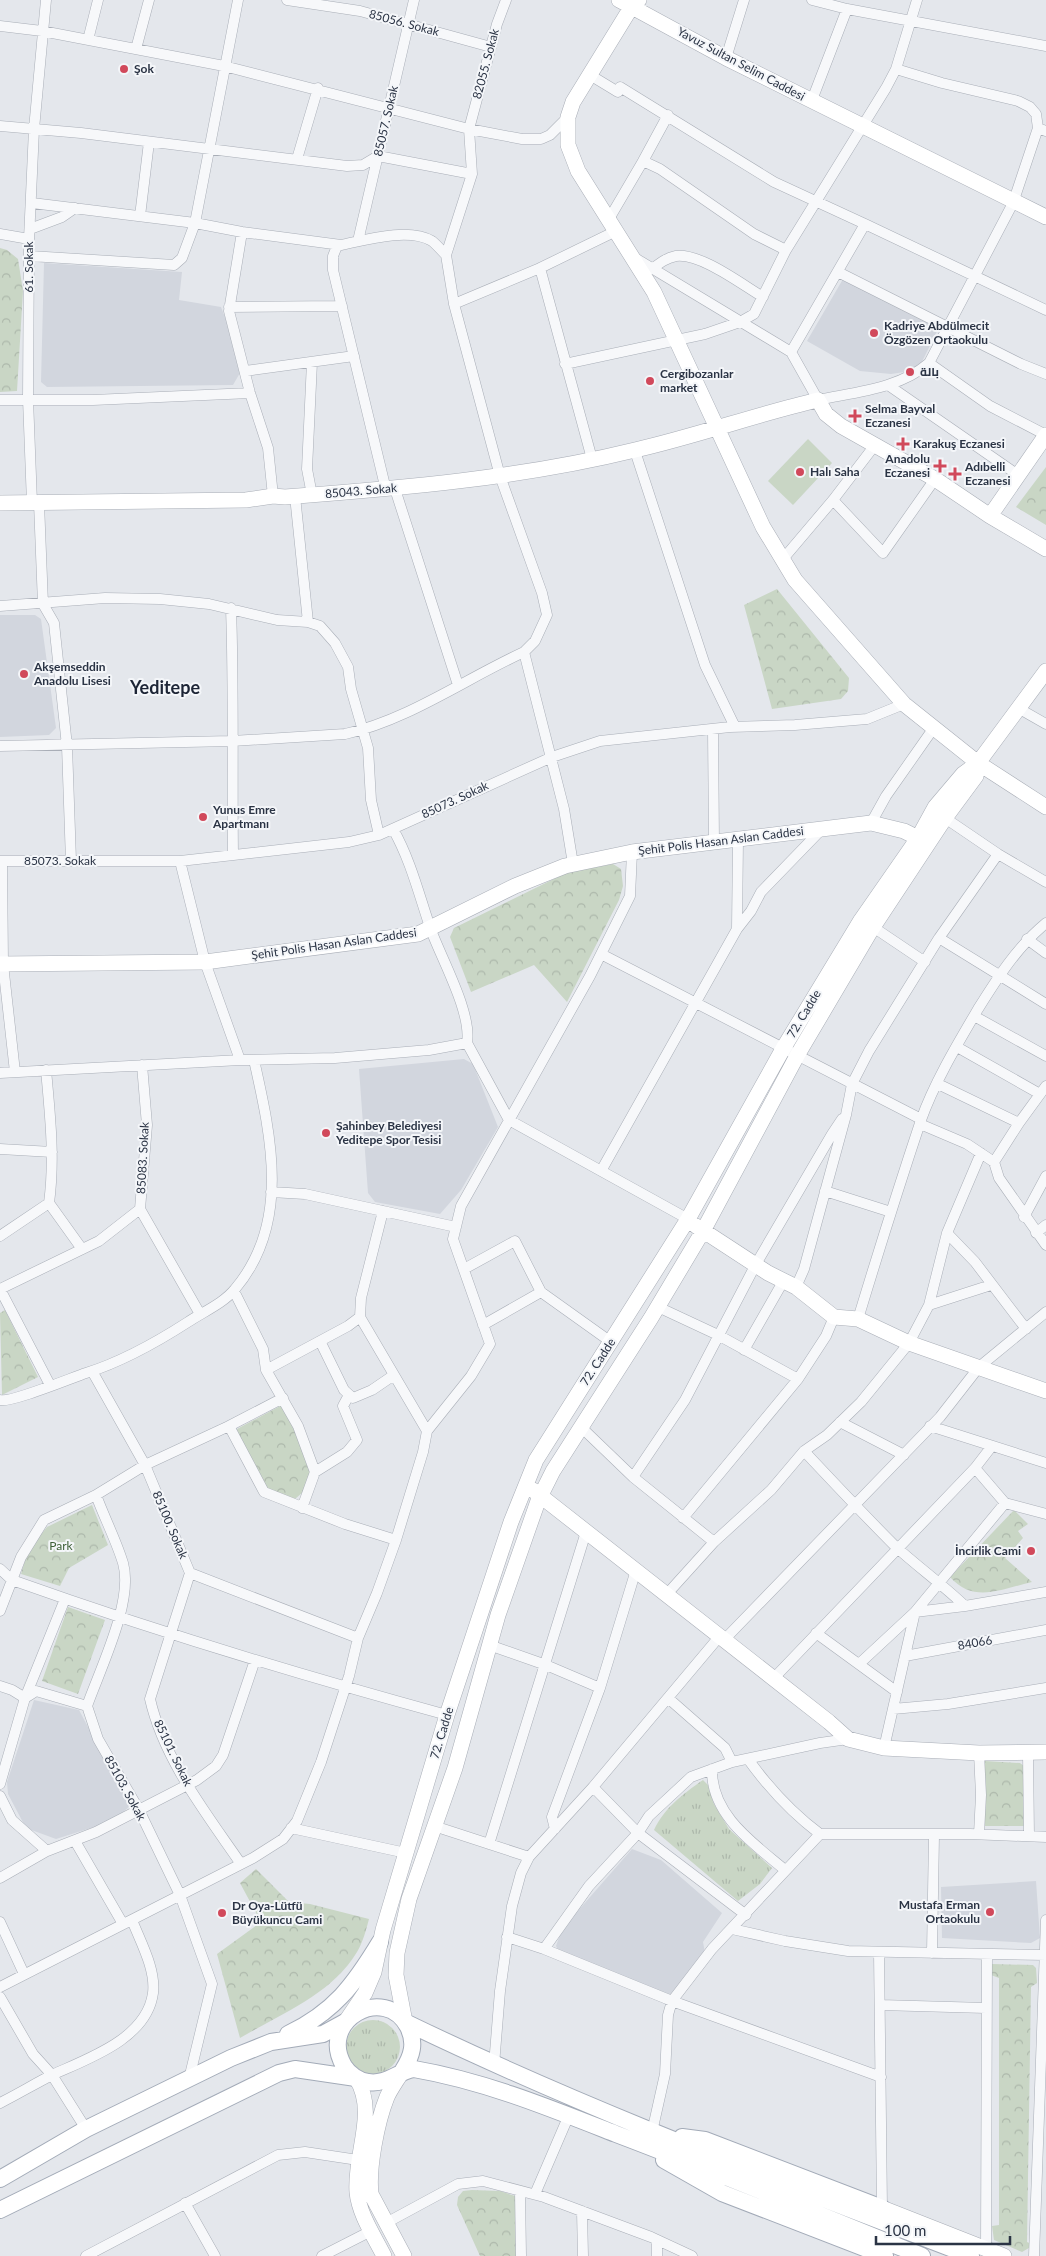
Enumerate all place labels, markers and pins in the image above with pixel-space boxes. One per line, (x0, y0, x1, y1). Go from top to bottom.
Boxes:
place label: Şok (134, 61, 154, 76)
marker: Şok (118, 63, 130, 75)
place label: Kadriye Abdülmecit Özgözen Ortaokulu (884, 318, 990, 347)
marker: Kadriye Abdülmecit Özgözen Ortaokulu (868, 327, 880, 339)
place label: بالة (920, 364, 939, 379)
place label: Cergibozanlar market (660, 366, 734, 395)
marker: بالة (904, 366, 916, 378)
marker: Cergibozanlar market (644, 375, 656, 387)
place label: Selma Bayval Eczanesi (865, 401, 935, 430)
marker: Selma Bayval Eczanesi (849, 410, 861, 422)
place label: Karakuş Eczanesi (913, 436, 1005, 451)
marker: Karakuş Eczanesi (897, 438, 909, 450)
place label: Anadolu Eczanesi (884, 451, 930, 480)
place label: Adıbelli Eczanesi (964, 459, 1011, 488)
marker: Anadolu Eczanesi (934, 460, 946, 472)
place label: Halı Saha (810, 464, 860, 479)
marker: Halı Saha (794, 466, 806, 478)
marker: Adıbelli Eczanesi (949, 468, 961, 480)
place label: Akşemseddin Anadolu Lisesi (33, 659, 111, 688)
marker: Akşemseddin Anadolu Lisesi (18, 668, 30, 680)
place label: Yunus Emre Apartmanı (212, 802, 276, 831)
marker: Yunus Emre Apartmanı (197, 811, 209, 823)
place label: Şahinbey Belediyesi Yeditepe Spor Tesisi (335, 1118, 442, 1147)
marker: Şahinbey Belediyesi Yeditepe Spor Tesisi (320, 1127, 332, 1139)
place label: İncirlik Cami (955, 1543, 1021, 1558)
marker: İncirlik Cami (1025, 1545, 1037, 1557)
place label: Mustafa Erman Ortaokulu (899, 1897, 980, 1926)
place label: Dr Oya-Lütfü Büyükuncu Cami (232, 1898, 322, 1927)
marker: Mustafa Erman Ortaokulu (984, 1906, 996, 1918)
marker: Dr Oya-Lütfü Büyükuncu Cami (216, 1907, 228, 1919)

